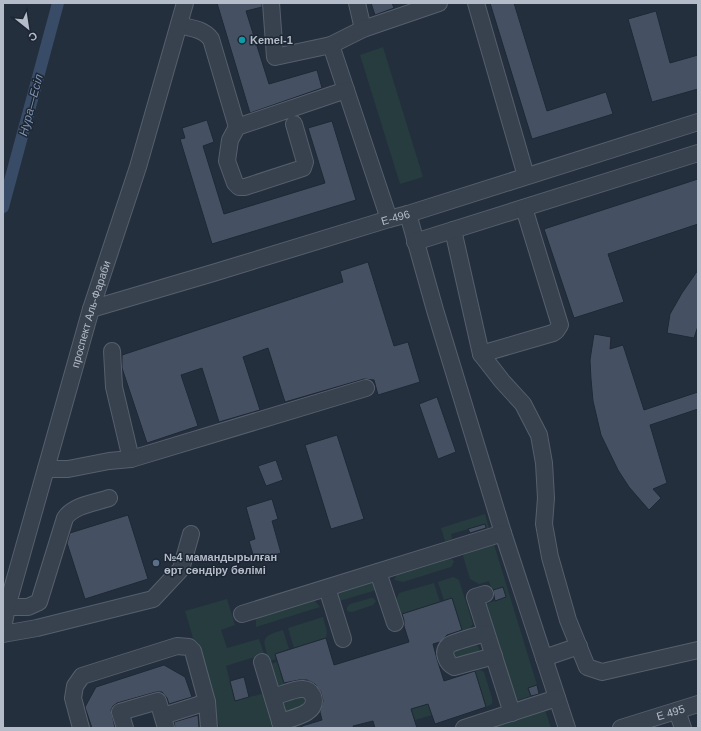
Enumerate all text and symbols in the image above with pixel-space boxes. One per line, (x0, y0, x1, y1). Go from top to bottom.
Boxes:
north arrow (8, 8, 48, 48)
text: С (27, 29, 39, 44)
place label: Kemel-1 (250, 34, 293, 46)
marker: Kemel-1 (237, 35, 247, 45)
water label: Нура—Есіл (16, 72, 46, 137)
street label: E-496 (380, 208, 411, 227)
street label: проспект Аль-Фараби (69, 259, 113, 369)
place label: №4 мамандырылған өрт сөндіру бөлімі (164, 551, 277, 576)
marker: №4 мамандырылған өрт сөндіру бөлімі (151, 558, 161, 568)
street label: E 495 (655, 703, 686, 723)

